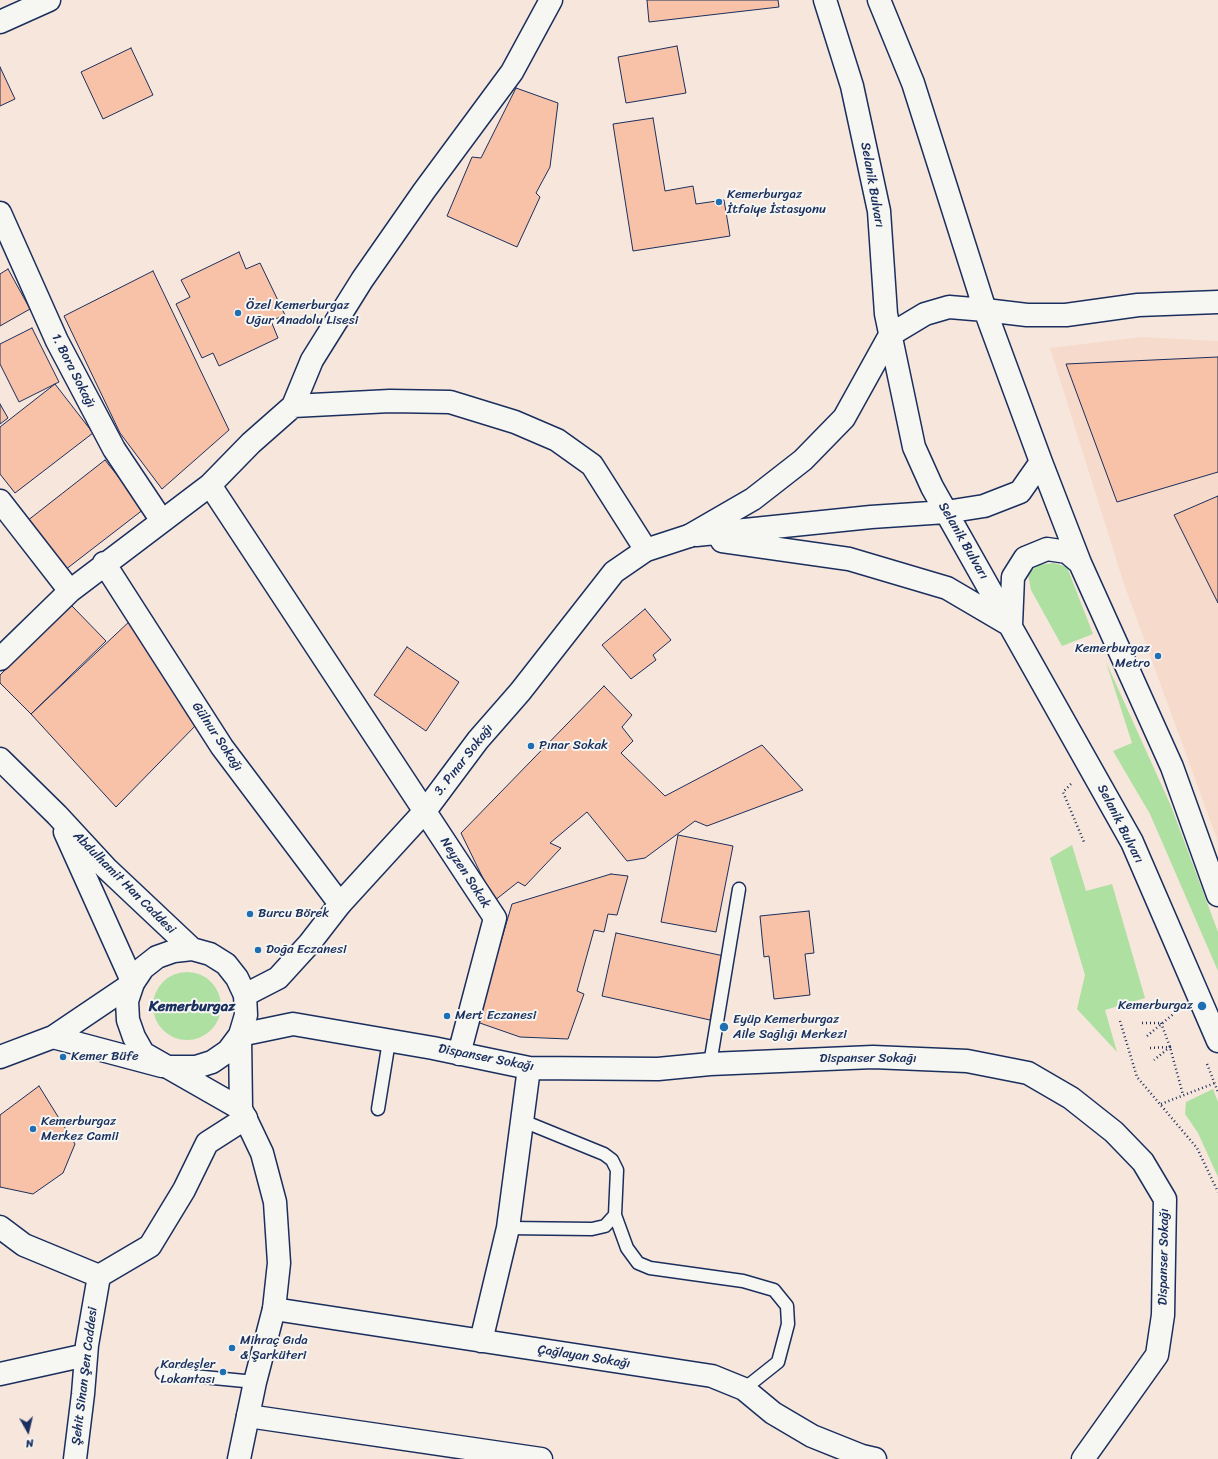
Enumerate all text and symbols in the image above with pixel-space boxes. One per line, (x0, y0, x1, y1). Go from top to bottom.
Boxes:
street label: Selanik Bulvarı (857, 141, 887, 229)
place label: Kemerburgaz İtfaiye İstasyonu (727, 187, 826, 218)
marker: Kemerburgaz İtfaiye İstasyonu (714, 197, 724, 207)
place label: Özel Kemerburgaz Uğur Anadolu Lisesi (246, 298, 358, 329)
marker: Özel Kemerburgaz Uğur Anadolu Lisesi (233, 308, 243, 318)
street label: 1. Bora Sokağı (48, 331, 98, 411)
street label: Selanik Bulvarı (935, 500, 991, 582)
place label: Kemerburgaz Metro (1075, 641, 1150, 672)
marker: Kemerburgaz Metro (1153, 651, 1163, 661)
street label: Gülnur Sokağı (188, 700, 246, 774)
street label: 3. Pınar Sokağı (431, 721, 497, 799)
place label: Pınar Sokak (539, 738, 608, 754)
marker: Pınar Sokak (526, 741, 536, 751)
street label: Selanik Bulvarı (1093, 782, 1147, 866)
street label: Abdulhamit Han Caddesi (69, 828, 179, 938)
street label: Neyzen Sokak (436, 835, 494, 911)
place label: Burcu Börek (258, 906, 329, 922)
marker: Burcu Börek (245, 909, 255, 919)
place label: Doğa Eczanesi (266, 942, 347, 958)
marker: Doğa Eczanesi (253, 945, 263, 955)
district label: Kemerburgaz (149, 998, 235, 1016)
place label: Kemerburgaz (1118, 998, 1193, 1014)
marker: Kemerburgaz (1196, 1000, 1208, 1012)
place label: Mert Eczanesi (455, 1008, 536, 1024)
marker: Mert Eczanesi (442, 1011, 452, 1021)
place label: Eyüp Kemerburgaz Aile Sağlığı Merkezi (733, 1012, 847, 1043)
marker: Eyüp Kemerburgaz Aile Sağlığı Merkezi (718, 1021, 730, 1033)
street label: Dispanser Sokağı (437, 1041, 535, 1075)
place label: Kemer Büfe (71, 1049, 139, 1065)
street label: Dispanser Sokağı (819, 1051, 917, 1067)
marker: Kemer Büfe (58, 1052, 68, 1062)
place label: Kemerburgaz Merkez Camii (41, 1114, 119, 1145)
marker: Kemerburgaz Merkez Camii (28, 1124, 38, 1134)
street label: Dispanser Sokağı (1155, 1208, 1173, 1306)
street label: Şehit Sinan Şen Caddesi (69, 1306, 101, 1446)
place label: Mihraç Gıda & Şarküteri (240, 1333, 308, 1364)
street label: Çağlayan Sokağı (537, 1342, 631, 1372)
marker: Mihraç Gıda & Şarküteri (227, 1343, 237, 1353)
place label: Kardeşler Lokantası (160, 1357, 215, 1388)
marker: Kardeşler Lokantası (218, 1367, 228, 1377)
north arrow (8, 1411, 48, 1451)
text: N (25, 1433, 35, 1453)

